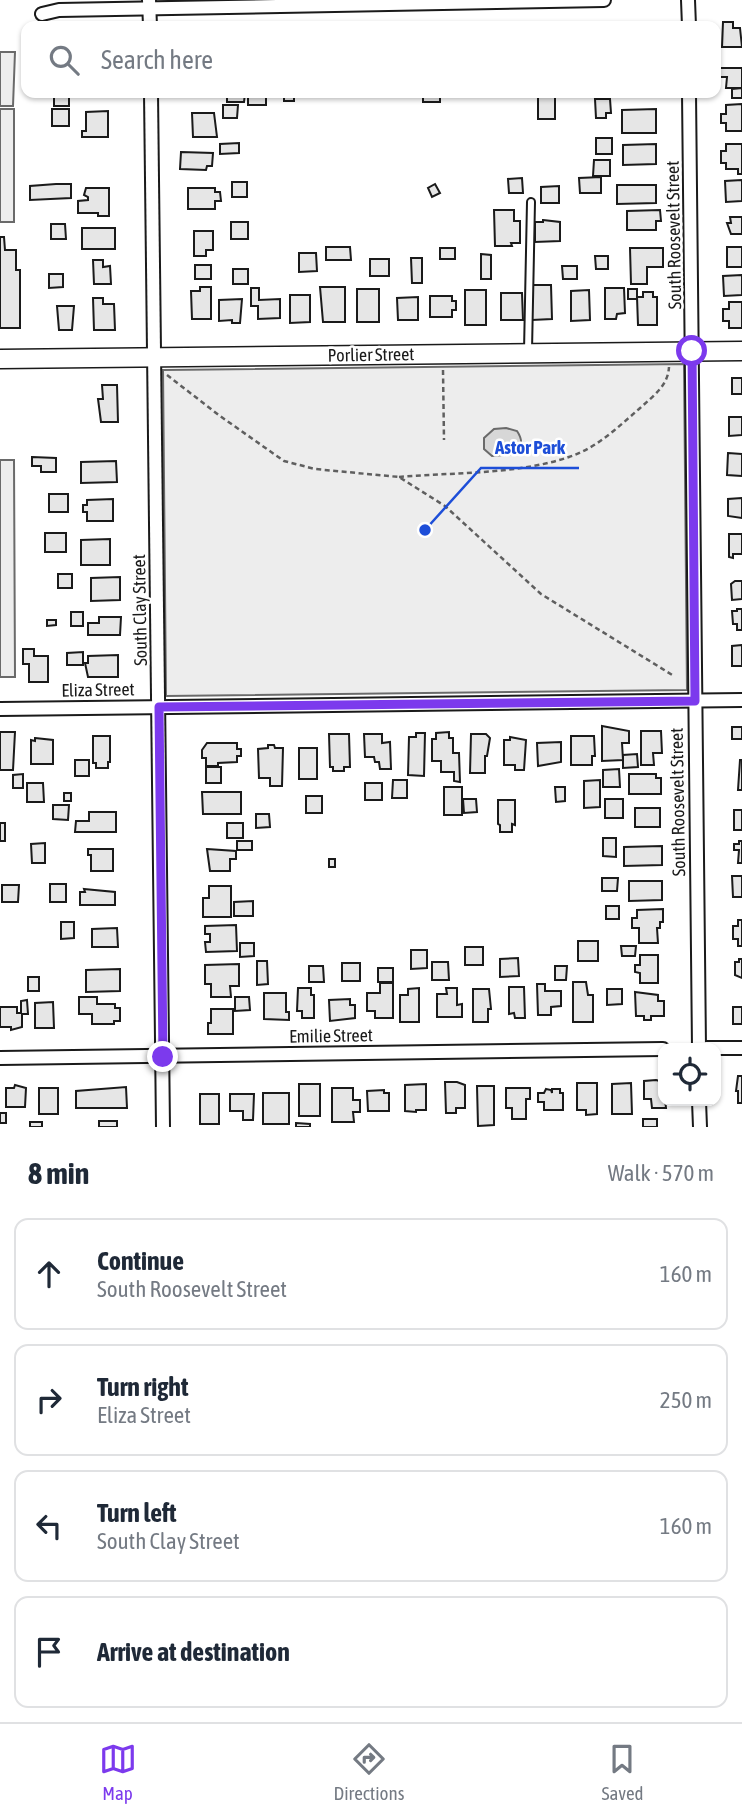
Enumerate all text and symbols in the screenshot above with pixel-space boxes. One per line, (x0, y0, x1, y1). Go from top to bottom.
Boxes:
search box (21, 21, 721, 98)
icon: search (45, 41, 83, 79)
text: Search here (101, 45, 213, 75)
street label: South Roosevelt Street (662, 160, 685, 310)
route start (676, 335, 707, 366)
street label: Porlier Street (327, 343, 415, 366)
callout: Astor Park (481, 428, 579, 468)
text: Astor Park (494, 436, 566, 458)
street label: South Clay Street (128, 554, 151, 666)
street label: Eliza Street (61, 678, 135, 701)
street label: South Roosevelt Street (666, 727, 689, 877)
street label: Emilie Street (289, 1024, 373, 1047)
route end (147, 1041, 178, 1072)
map controls (658, 1043, 721, 1106)
button: locate (658, 1043, 721, 1106)
text: 8 min (28, 1156, 89, 1190)
text: Walk · 570 m (608, 1160, 714, 1186)
text: Continue (97, 1246, 184, 1276)
icon: ahead (30, 1255, 68, 1293)
text: 160 m (660, 1261, 712, 1287)
text: South Roosevelt Street (97, 1276, 287, 1302)
text: Turn right (97, 1372, 188, 1402)
icon: right (30, 1381, 68, 1419)
text: 250 m (660, 1387, 712, 1413)
text: Eliza Street (97, 1402, 191, 1428)
text: Turn left (97, 1498, 177, 1528)
icon: left (30, 1507, 68, 1545)
text: 160 m (660, 1513, 712, 1539)
text: South Clay Street (97, 1528, 240, 1554)
icon: arrive (30, 1633, 68, 1671)
text: Arrive at destination (97, 1637, 290, 1667)
tab: Map (99, 1740, 137, 1804)
tab: Directions (334, 1740, 404, 1804)
tab: Saved (601, 1740, 643, 1804)

